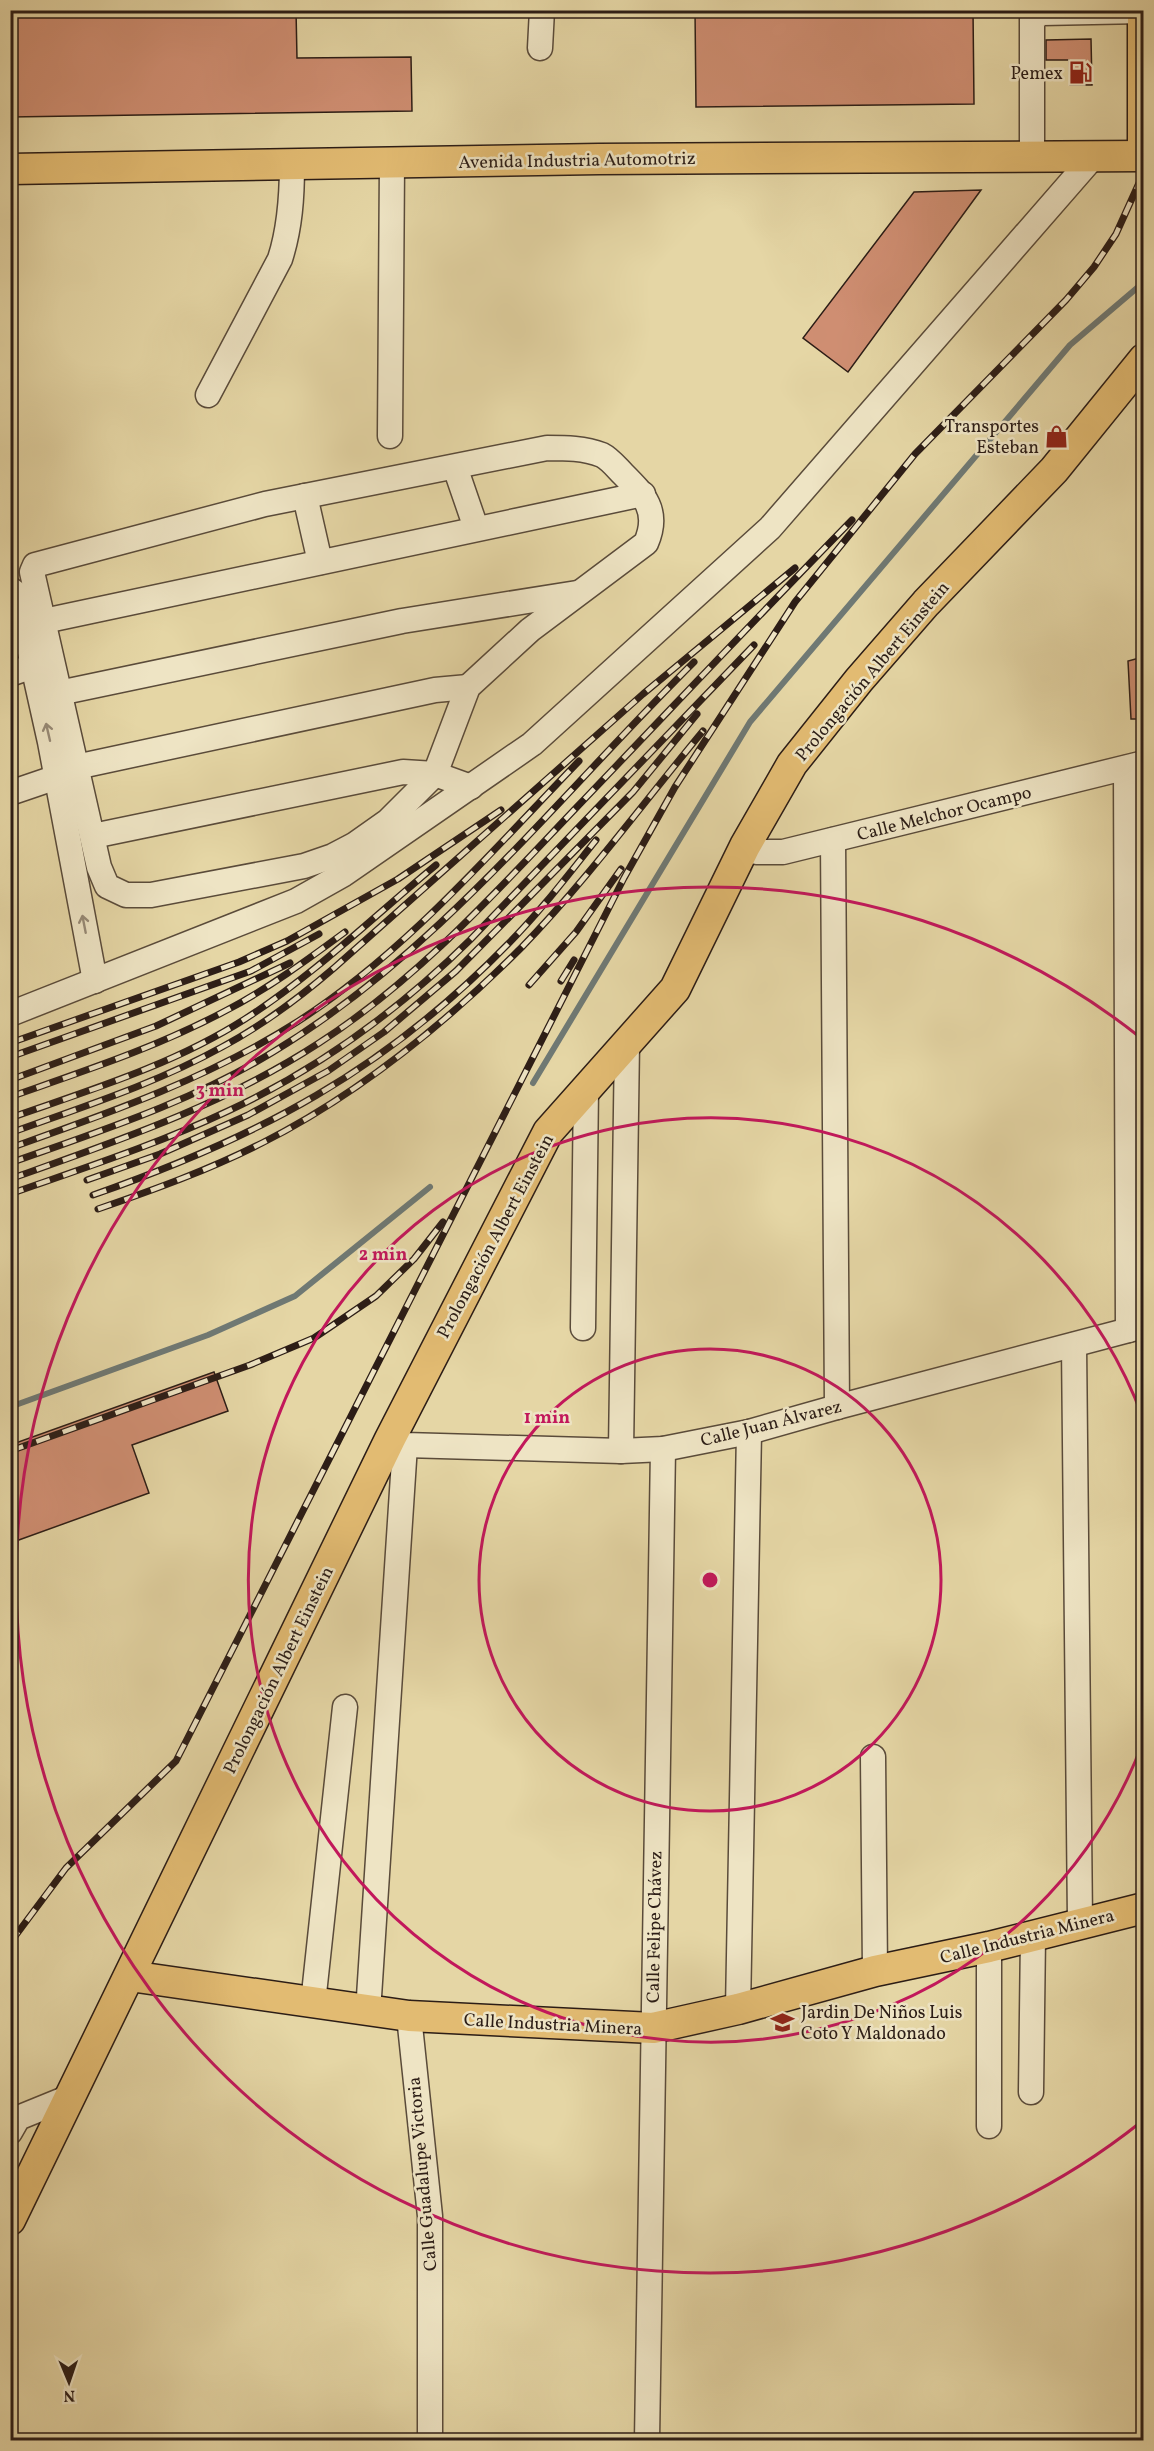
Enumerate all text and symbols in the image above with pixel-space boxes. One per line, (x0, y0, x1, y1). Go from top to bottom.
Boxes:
fuel station icon: Pemex (1068, 60, 1094, 86)
place label: Pemex (1011, 62, 1063, 87)
street label: Avenida Industria Automotriz (458, 147, 696, 176)
place label: Transportes Esteban (944, 415, 1039, 461)
shop icon: Transportes Esteban (1044, 423, 1070, 449)
street label: Prolongación Albert Einstein (790, 576, 956, 767)
one-way arrow (42, 723, 53, 742)
street label: Calle Melchor Ocampo (855, 781, 1034, 848)
one-way arrow (78, 914, 89, 934)
text: 3 min (196, 1079, 244, 1104)
street label: Prolongación Albert Einstein (432, 1130, 561, 1343)
text: 2 min (359, 1243, 407, 1268)
street label: Calle Juan Álvarez (698, 1395, 845, 1454)
text: 1 min (524, 1406, 570, 1431)
street label: Prolongación Albert Einstein (218, 1562, 341, 1779)
centre of rings (700, 1570, 720, 1590)
street label: Calle Felipe Chávez (642, 1851, 669, 2003)
street label: Calle Industria Minera (938, 1904, 1117, 1971)
place label: Jardin De Niños Luis Coto Y Maldonado (801, 2001, 962, 2047)
street label: Calle Industria Minera (463, 2008, 643, 2043)
school or university icon: Jardin De Niños Luis Coto Y Maldonado (770, 2009, 796, 2035)
street label: Calle Guadalupe Victoria (403, 2076, 444, 2272)
north arrow (39, 2352, 99, 2412)
text: N (63, 2384, 76, 2406)

